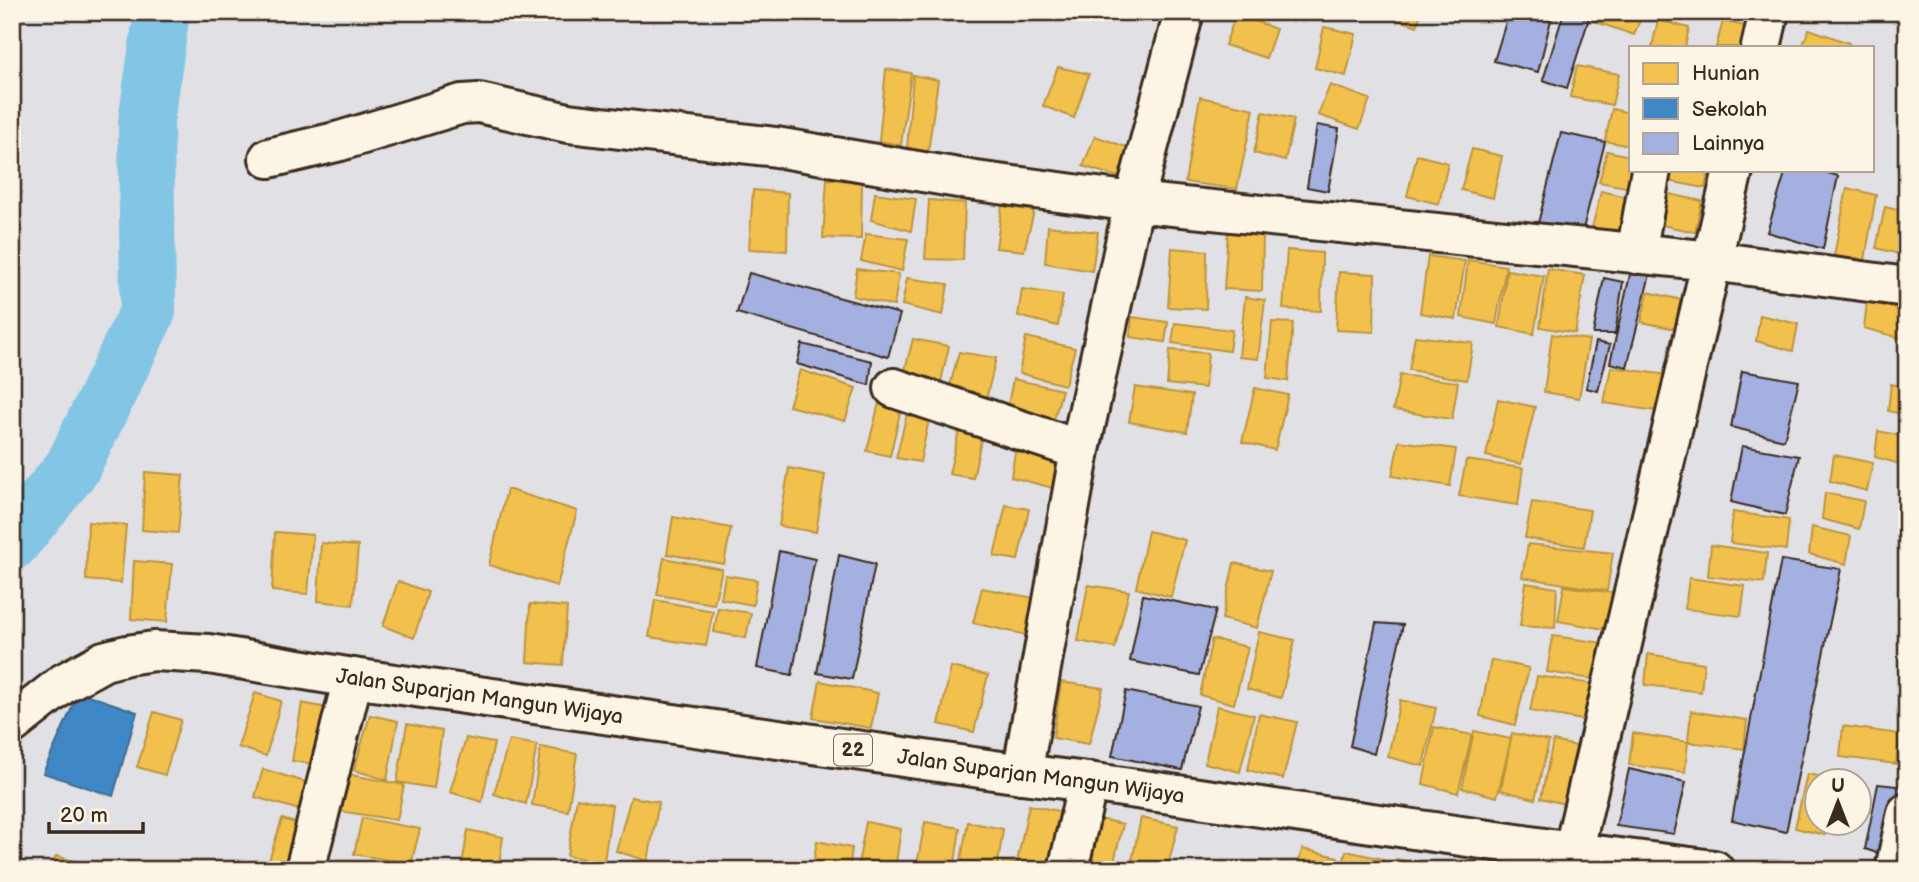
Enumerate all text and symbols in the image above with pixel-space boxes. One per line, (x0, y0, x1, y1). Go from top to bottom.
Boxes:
legend (1629, 46, 1874, 172)
text: Hunian (1692, 61, 1760, 86)
text: Sekolah (1692, 97, 1767, 122)
text: Lainnya (1692, 131, 1765, 156)
street label: Jalan Suparjan Mangun Wijaya (334, 663, 625, 729)
road number: 22 (834, 734, 872, 765)
street label: Jalan Suparjan Mangun Wijaya (896, 744, 1186, 808)
north arrow (1804, 766, 1874, 836)
text: U (1831, 775, 1845, 798)
scale bar (49, 791, 144, 835)
text: 20 m (60, 803, 108, 828)

